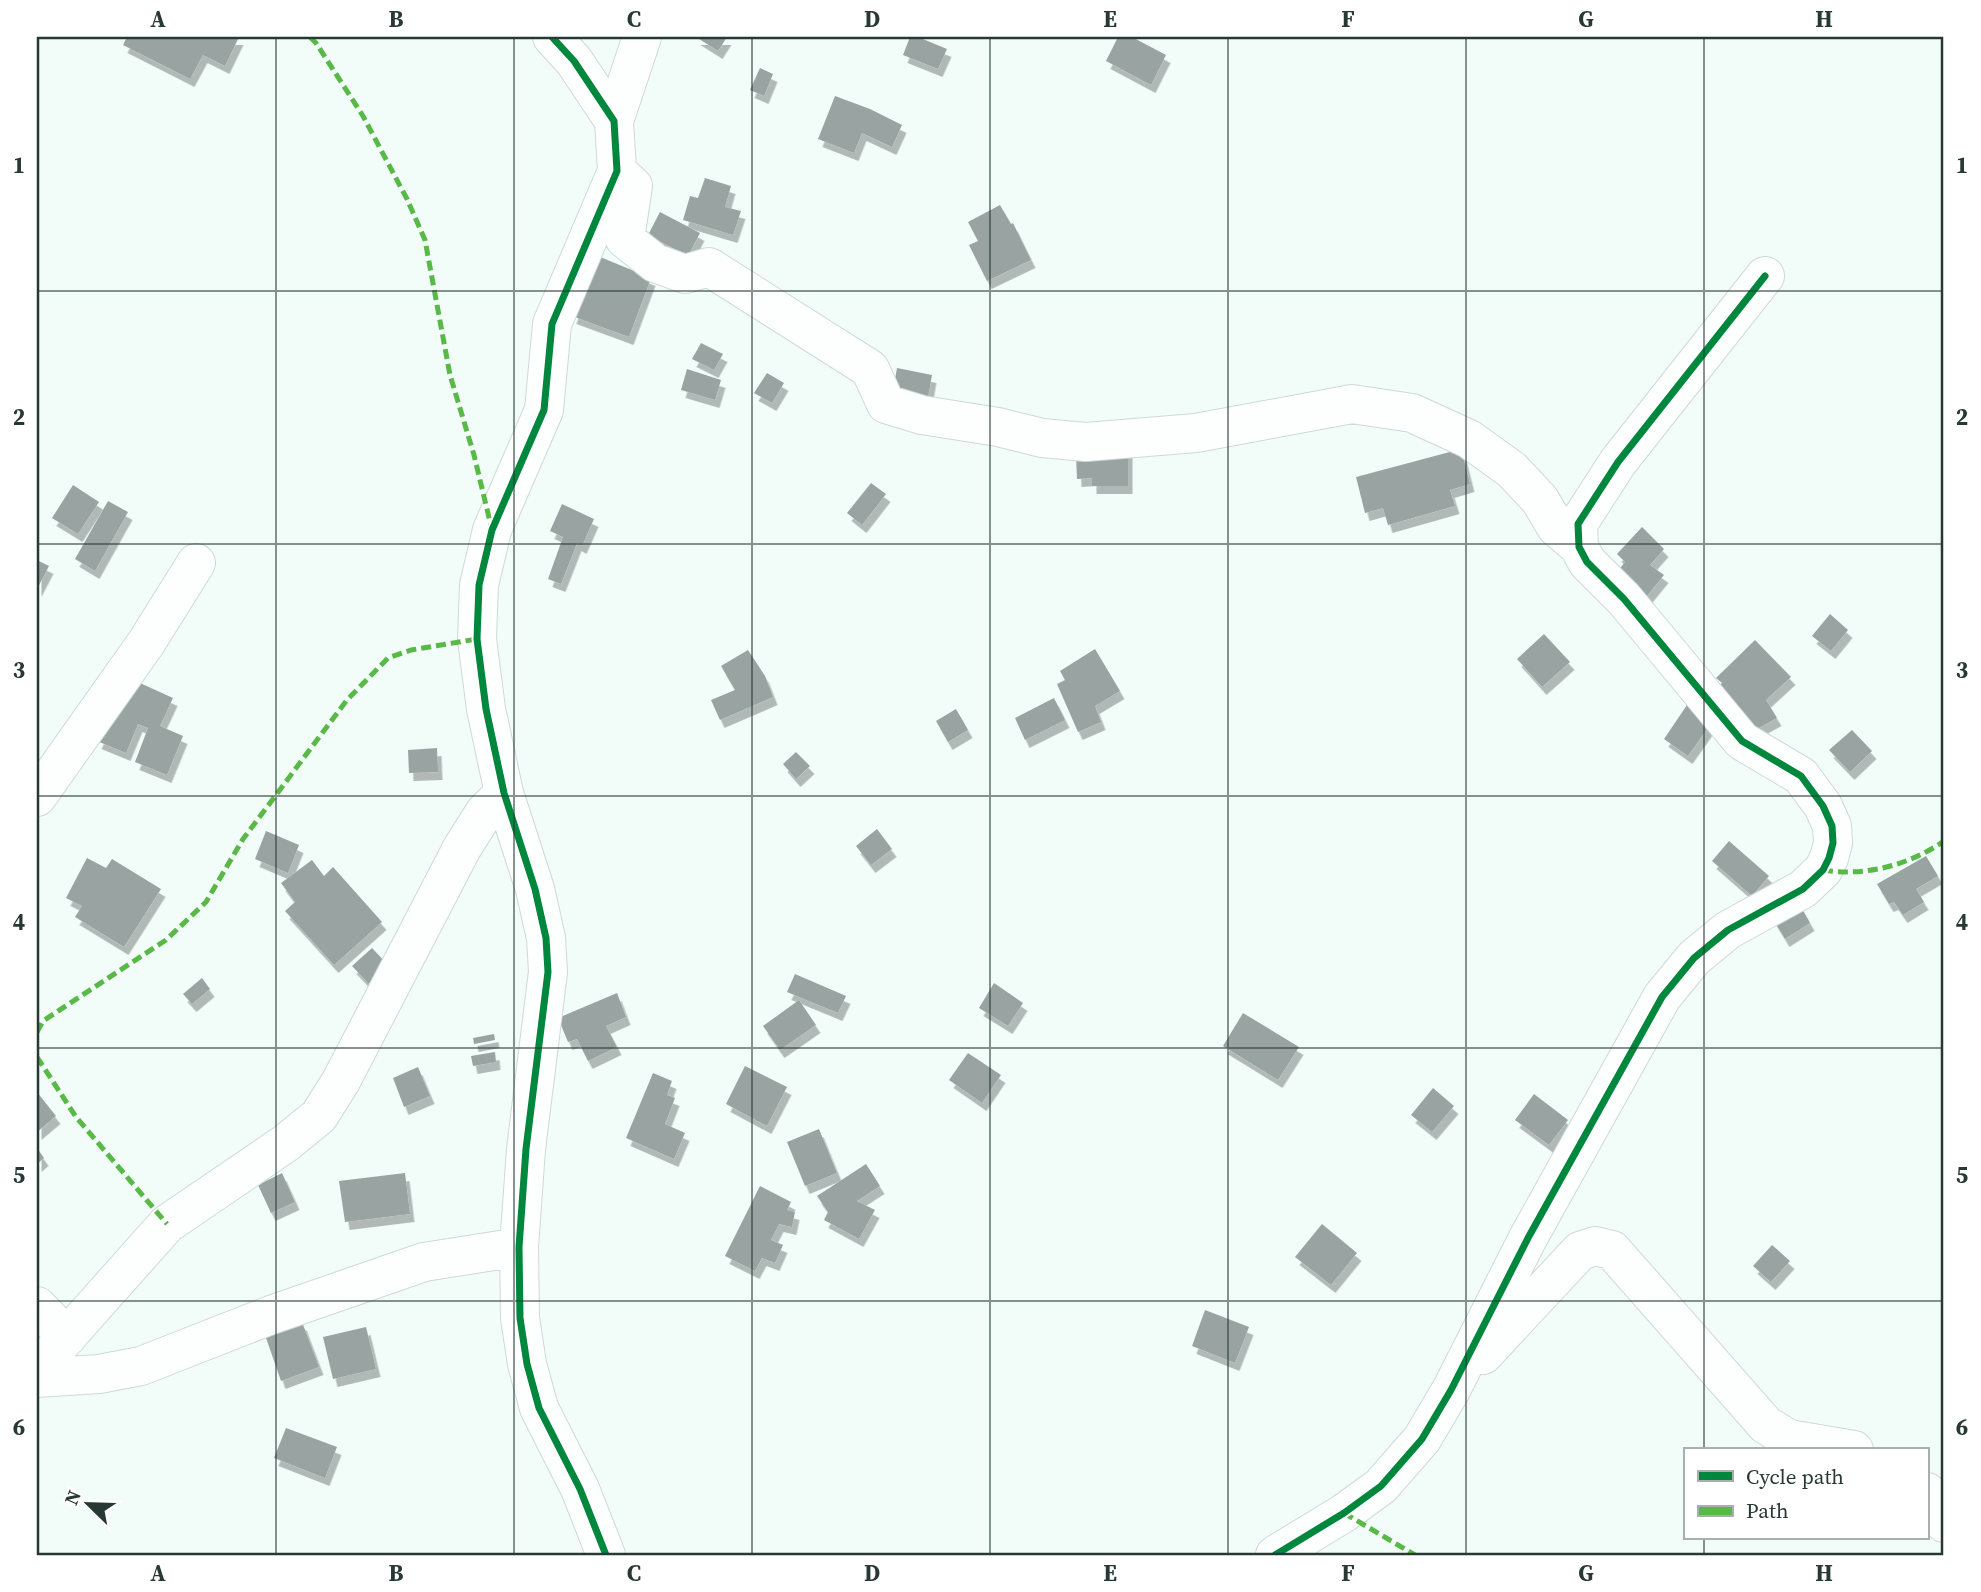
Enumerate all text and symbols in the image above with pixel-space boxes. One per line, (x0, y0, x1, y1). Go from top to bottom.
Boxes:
text: A (150, 3, 166, 35)
text: B (389, 3, 404, 35)
text: C (627, 3, 641, 35)
text: D (864, 3, 880, 35)
text: E (1103, 3, 1117, 35)
text: F (1341, 3, 1355, 35)
text: G (1578, 3, 1594, 35)
text: H (1815, 3, 1833, 35)
text: 1 (13, 149, 25, 181)
text: 1 (1956, 149, 1968, 181)
text: 2 (13, 401, 25, 433)
text: 2 (1956, 401, 1968, 433)
text: 3 (13, 654, 25, 686)
text: 3 (1956, 654, 1968, 686)
text: 4 (13, 906, 25, 938)
text: 4 (1956, 906, 1968, 938)
text: 5 (13, 1159, 25, 1191)
text: 5 (1956, 1159, 1968, 1191)
text: 6 (13, 1411, 25, 1443)
text: 6 (1956, 1411, 1968, 1443)
legend (1684, 1448, 1928, 1540)
text: Cycle path (1746, 1462, 1844, 1491)
north arrow (52, 1470, 122, 1540)
text: N (58, 1486, 87, 1509)
text: Path (1746, 1496, 1789, 1525)
text: A (150, 1557, 166, 1589)
text: B (389, 1557, 404, 1589)
text: C (627, 1557, 641, 1589)
text: D (864, 1557, 880, 1589)
text: E (1103, 1557, 1117, 1589)
text: F (1341, 1557, 1355, 1589)
text: G (1578, 1557, 1594, 1589)
text: H (1815, 1557, 1833, 1589)

